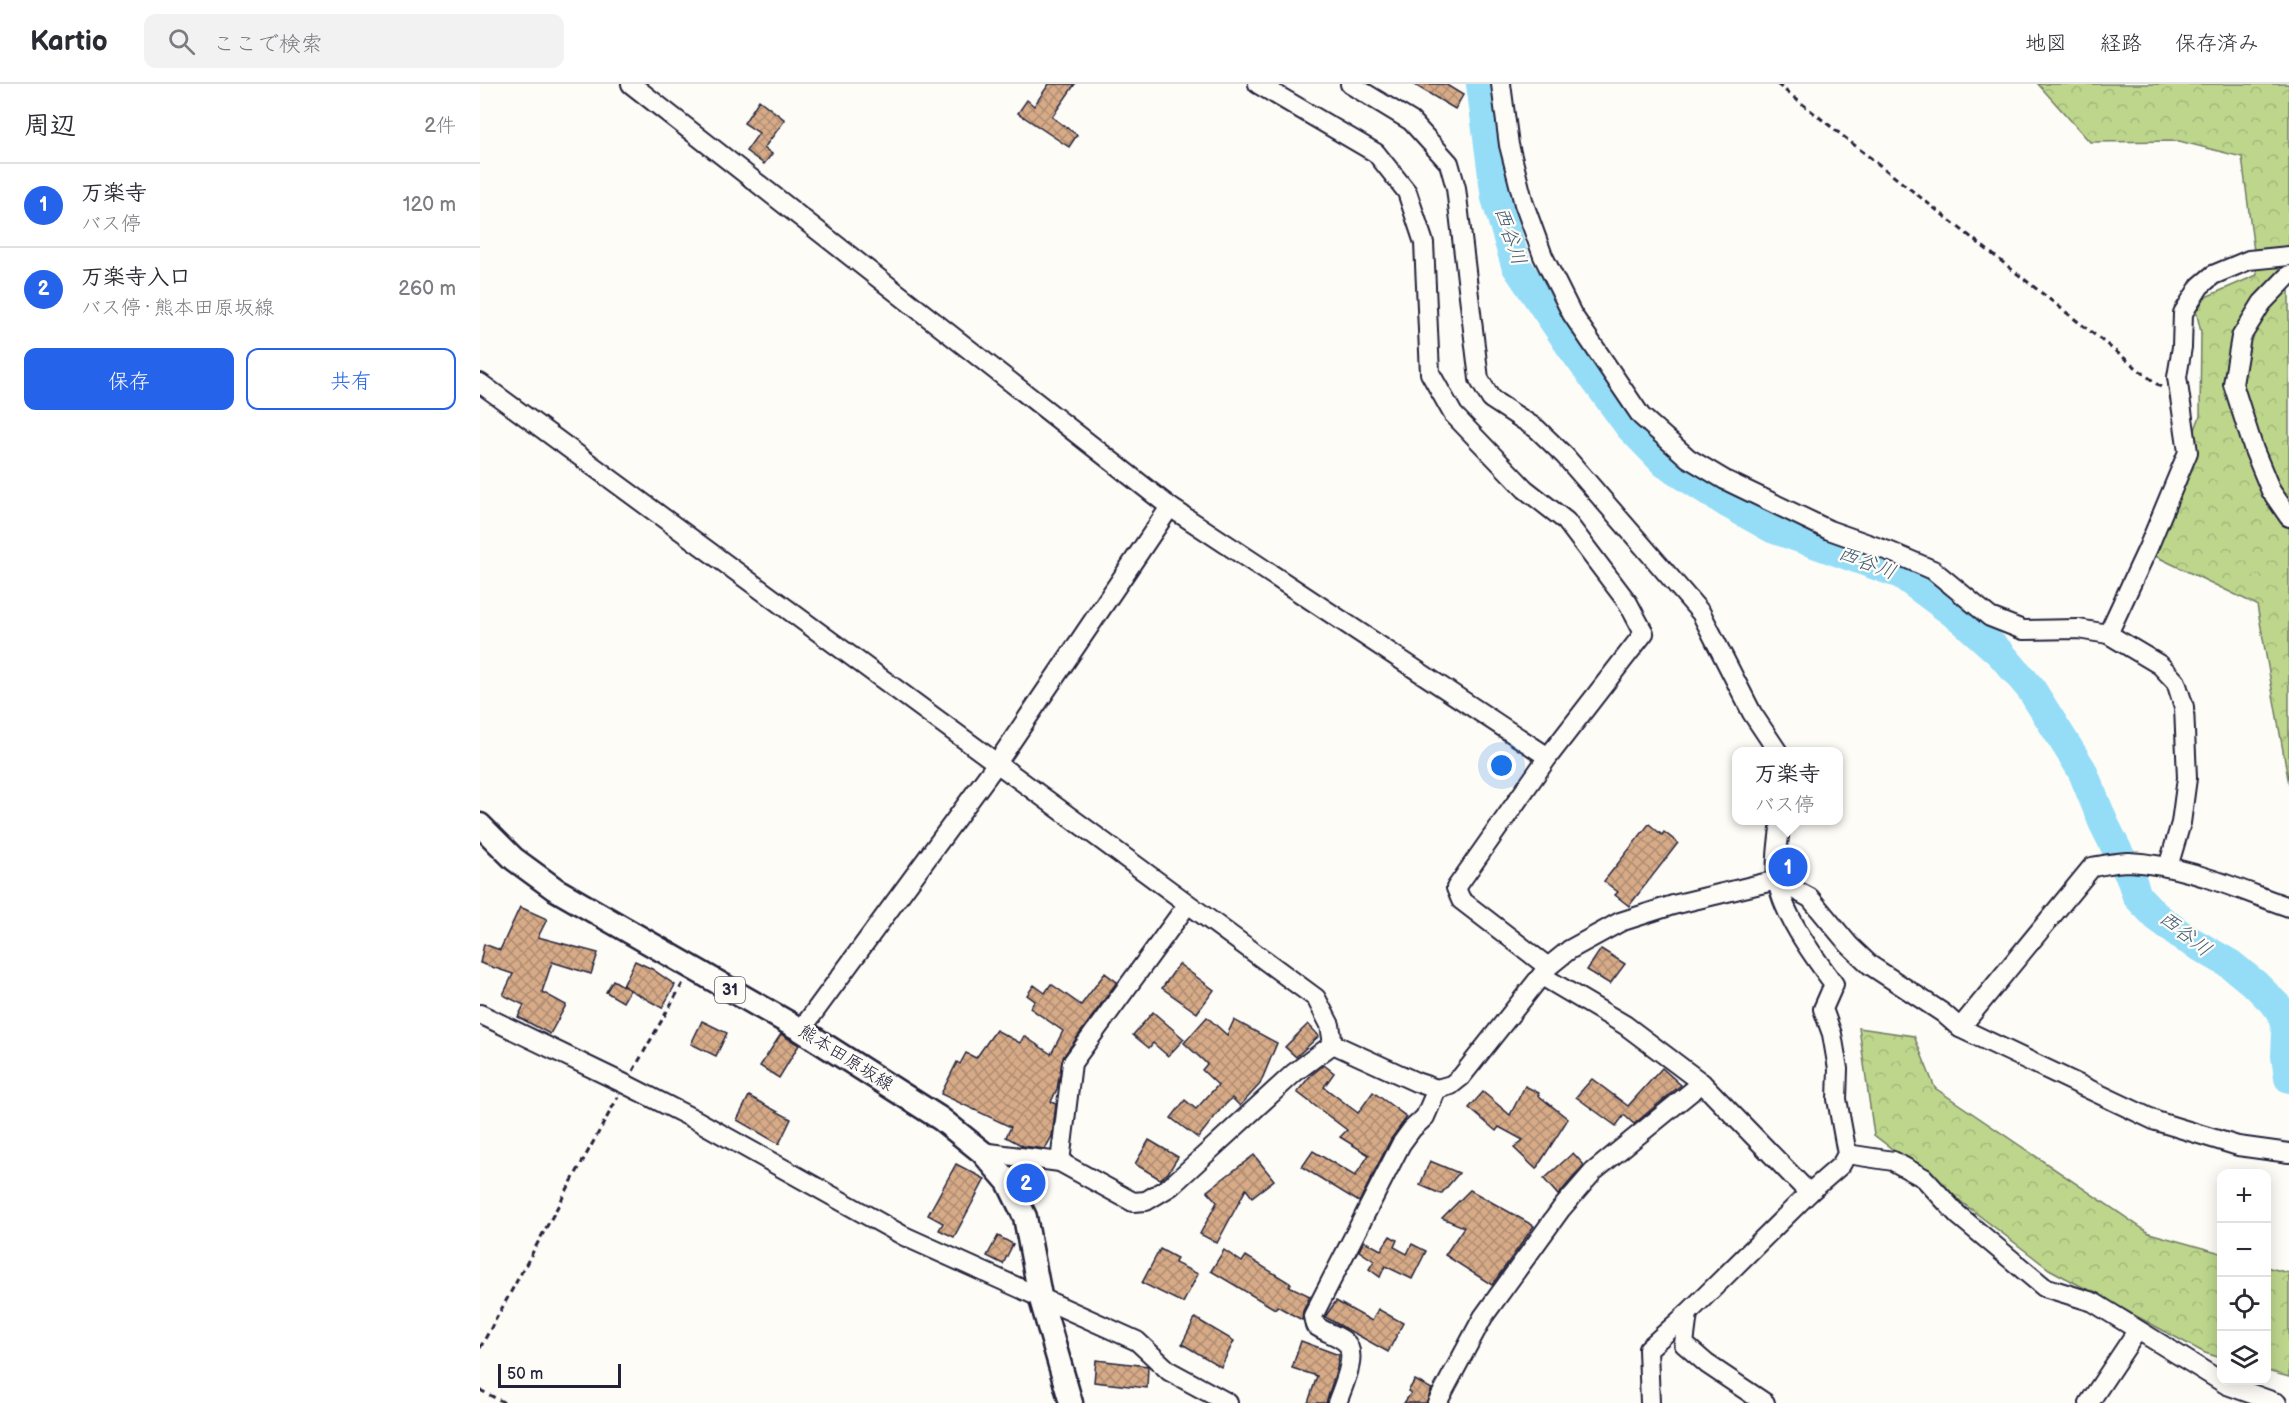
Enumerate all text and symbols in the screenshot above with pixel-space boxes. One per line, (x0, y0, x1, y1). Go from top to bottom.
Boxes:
search box (144, 14, 564, 68)
text: Kartio (30, 25, 108, 58)
icon: search (165, 25, 198, 58)
text: ここで検索 (213, 31, 323, 58)
text: 地図 (2025, 31, 2067, 56)
text: 経路 (2100, 31, 2142, 56)
text: 保存済み (2175, 31, 2259, 56)
text: 周辺 (24, 111, 76, 142)
text: 2件 (424, 114, 456, 138)
text: 万楽寺 (81, 180, 147, 207)
text: 1 (39, 193, 48, 217)
text: 120 m (403, 193, 456, 217)
water label: 西谷川 (1489, 204, 1531, 268)
text: バス停 (81, 212, 141, 236)
text: 万楽寺入口 (81, 264, 191, 291)
text: 2 (38, 277, 49, 301)
text: 260 m (398, 277, 456, 301)
text: バス停 · 熊本田原坂線 (81, 296, 274, 320)
button: 保存 (24, 348, 234, 410)
button: 共有 (246, 348, 456, 410)
water label: 西谷川 (1835, 541, 1899, 585)
popup (1732, 747, 1843, 825)
your location (1487, 751, 1516, 780)
text: 万楽寺 (1754, 761, 1821, 788)
text: バス停 (1754, 793, 1814, 817)
pin: 1 (1768, 844, 1808, 890)
water label: 西谷川 (2154, 906, 2216, 962)
road number: 31 (715, 977, 745, 1003)
street label: 熊本田原坂線 (795, 1020, 897, 1096)
pin: 2 (1006, 1160, 1046, 1206)
map controls (2217, 1169, 2271, 1385)
button: + (2217, 1169, 2271, 1223)
button: − (2217, 1223, 2271, 1277)
button: locate (2217, 1277, 2271, 1331)
button: layers (2217, 1331, 2271, 1385)
scale bar (498, 1361, 621, 1388)
text: 50 m (507, 1365, 543, 1384)

